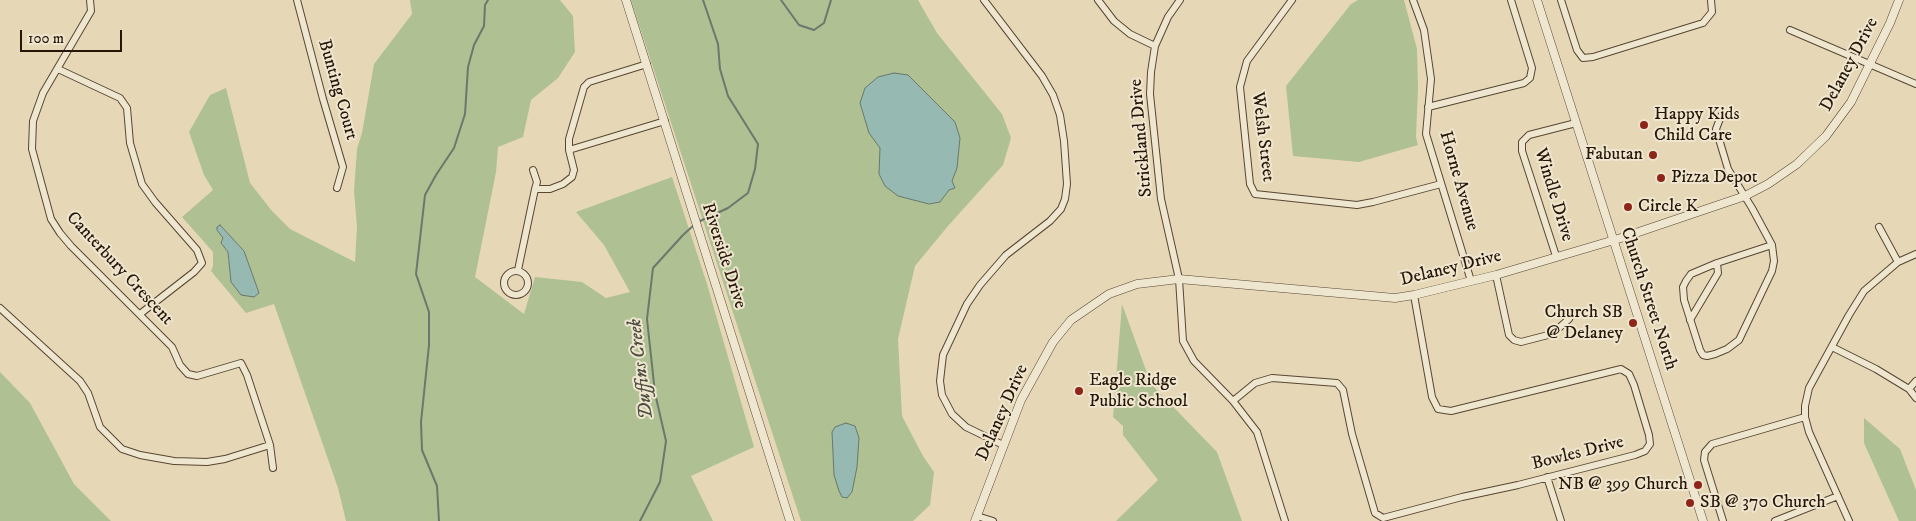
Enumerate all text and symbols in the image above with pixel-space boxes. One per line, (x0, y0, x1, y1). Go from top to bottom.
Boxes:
street label: Delaney Drive (1816, 14, 1884, 116)
scale bar (22, 20, 125, 52)
text: 100 m (28, 29, 64, 48)
street label: Bunting Court (312, 37, 362, 143)
street label: Strickland Drive (1126, 78, 1158, 198)
street label: Welsh Street (1246, 91, 1278, 183)
place label: Happy Kids Child Care (1654, 104, 1740, 146)
marker: Happy Kids Child Care (1638, 119, 1650, 131)
street label: Horne Avenue (1433, 129, 1483, 233)
place label: Fabutan (1585, 144, 1643, 166)
street label: Windle Drive (1529, 146, 1577, 244)
marker: Fabutan (1647, 149, 1659, 161)
place label: Pizza Depot (1671, 167, 1758, 189)
marker: Pizza Depot (1655, 172, 1667, 184)
place label: Circle K (1638, 196, 1698, 218)
street label: Riverside Drive (696, 201, 750, 311)
marker: Circle K (1622, 201, 1634, 213)
street label: Canterbury Crescent (61, 208, 177, 330)
street label: Church Street North (1615, 225, 1681, 373)
street label: Delaney Drive (1398, 246, 1504, 292)
place label: Church SB @ Delaney (1544, 302, 1623, 344)
water label: Duffins Creek (625, 317, 659, 421)
marker: Church SB @ Delaney (1627, 317, 1639, 329)
street label: Delaney Drive (972, 361, 1034, 465)
place label: Eagle Ridge Public School (1089, 370, 1188, 412)
marker: Eagle Ridge Public School (1073, 385, 1085, 397)
street label: Bowles Drive (1530, 432, 1626, 476)
place label: NB @ 399 Church (1558, 474, 1688, 496)
marker: NB @ 399 Church (1692, 479, 1704, 491)
place label: SB @ 370 Church (1700, 492, 1826, 514)
marker: SB @ 370 Church (1684, 497, 1696, 509)

